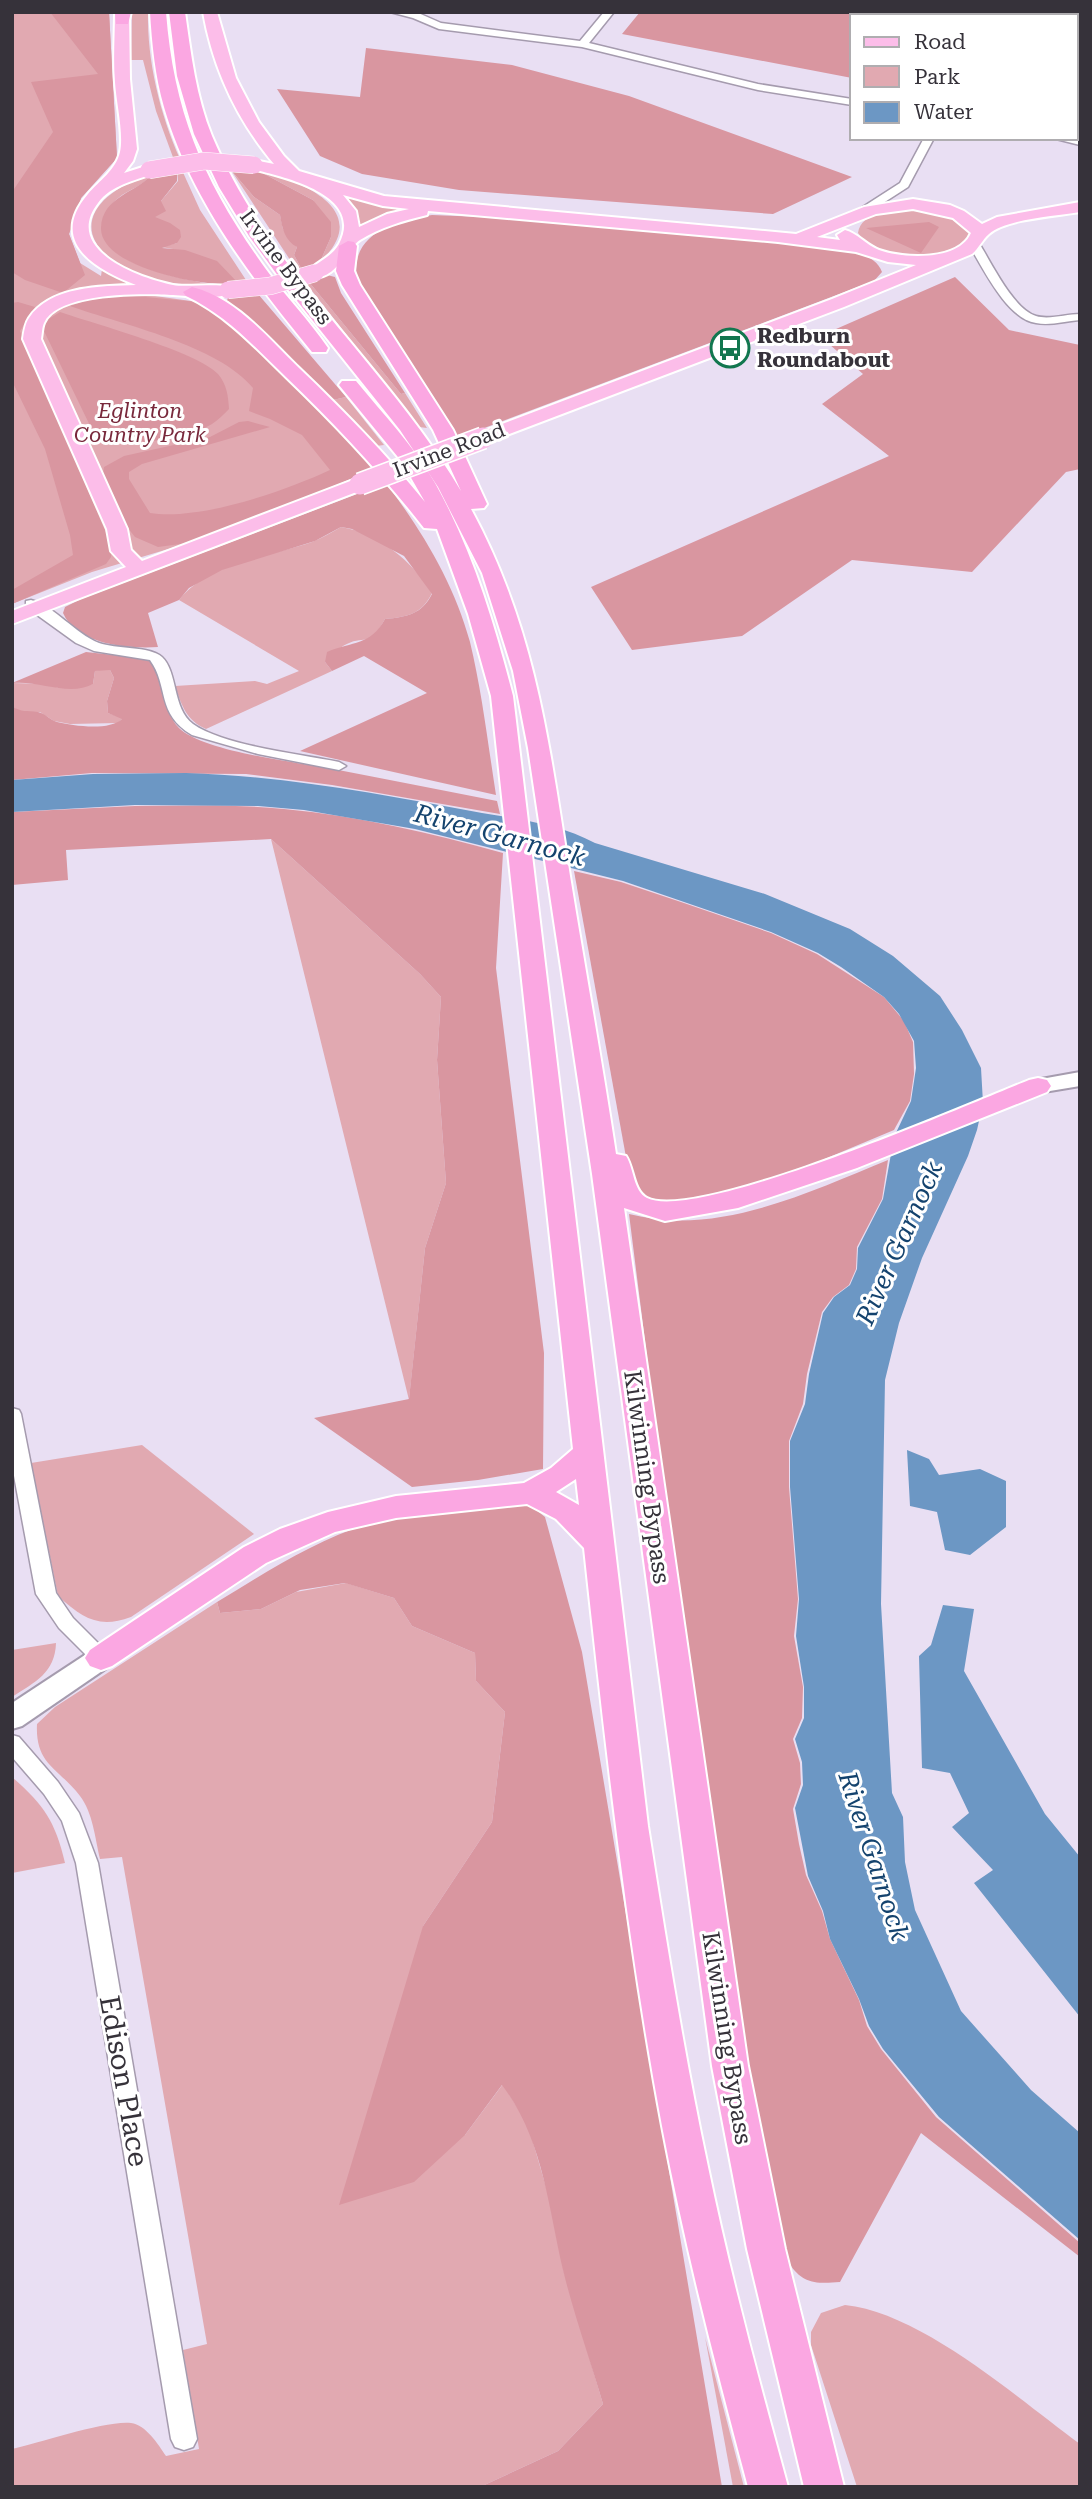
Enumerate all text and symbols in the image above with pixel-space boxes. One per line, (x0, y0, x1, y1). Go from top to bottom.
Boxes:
legend (850, 14, 1078, 140)
text: Road (914, 30, 966, 54)
text: Park (914, 65, 960, 89)
text: Water (914, 100, 974, 124)
street label: Irvine Bypass (235, 205, 337, 329)
place label: Redburn Roundabout (757, 324, 890, 372)
bus stop icon: Redburn Roundabout (709, 327, 751, 369)
park label: Eglinton Country Park (74, 399, 207, 447)
street label: Irvine Road (390, 418, 509, 482)
water label: River Garnock (410, 798, 590, 872)
water label: River Garnock (849, 1156, 949, 1330)
street label: Kilwinning Bypass (618, 1368, 676, 1586)
water label: River Garnock (832, 1767, 916, 1945)
street label: Kilwinning Bypass (696, 1929, 758, 2147)
street label: Edison Place (93, 1993, 155, 2169)

